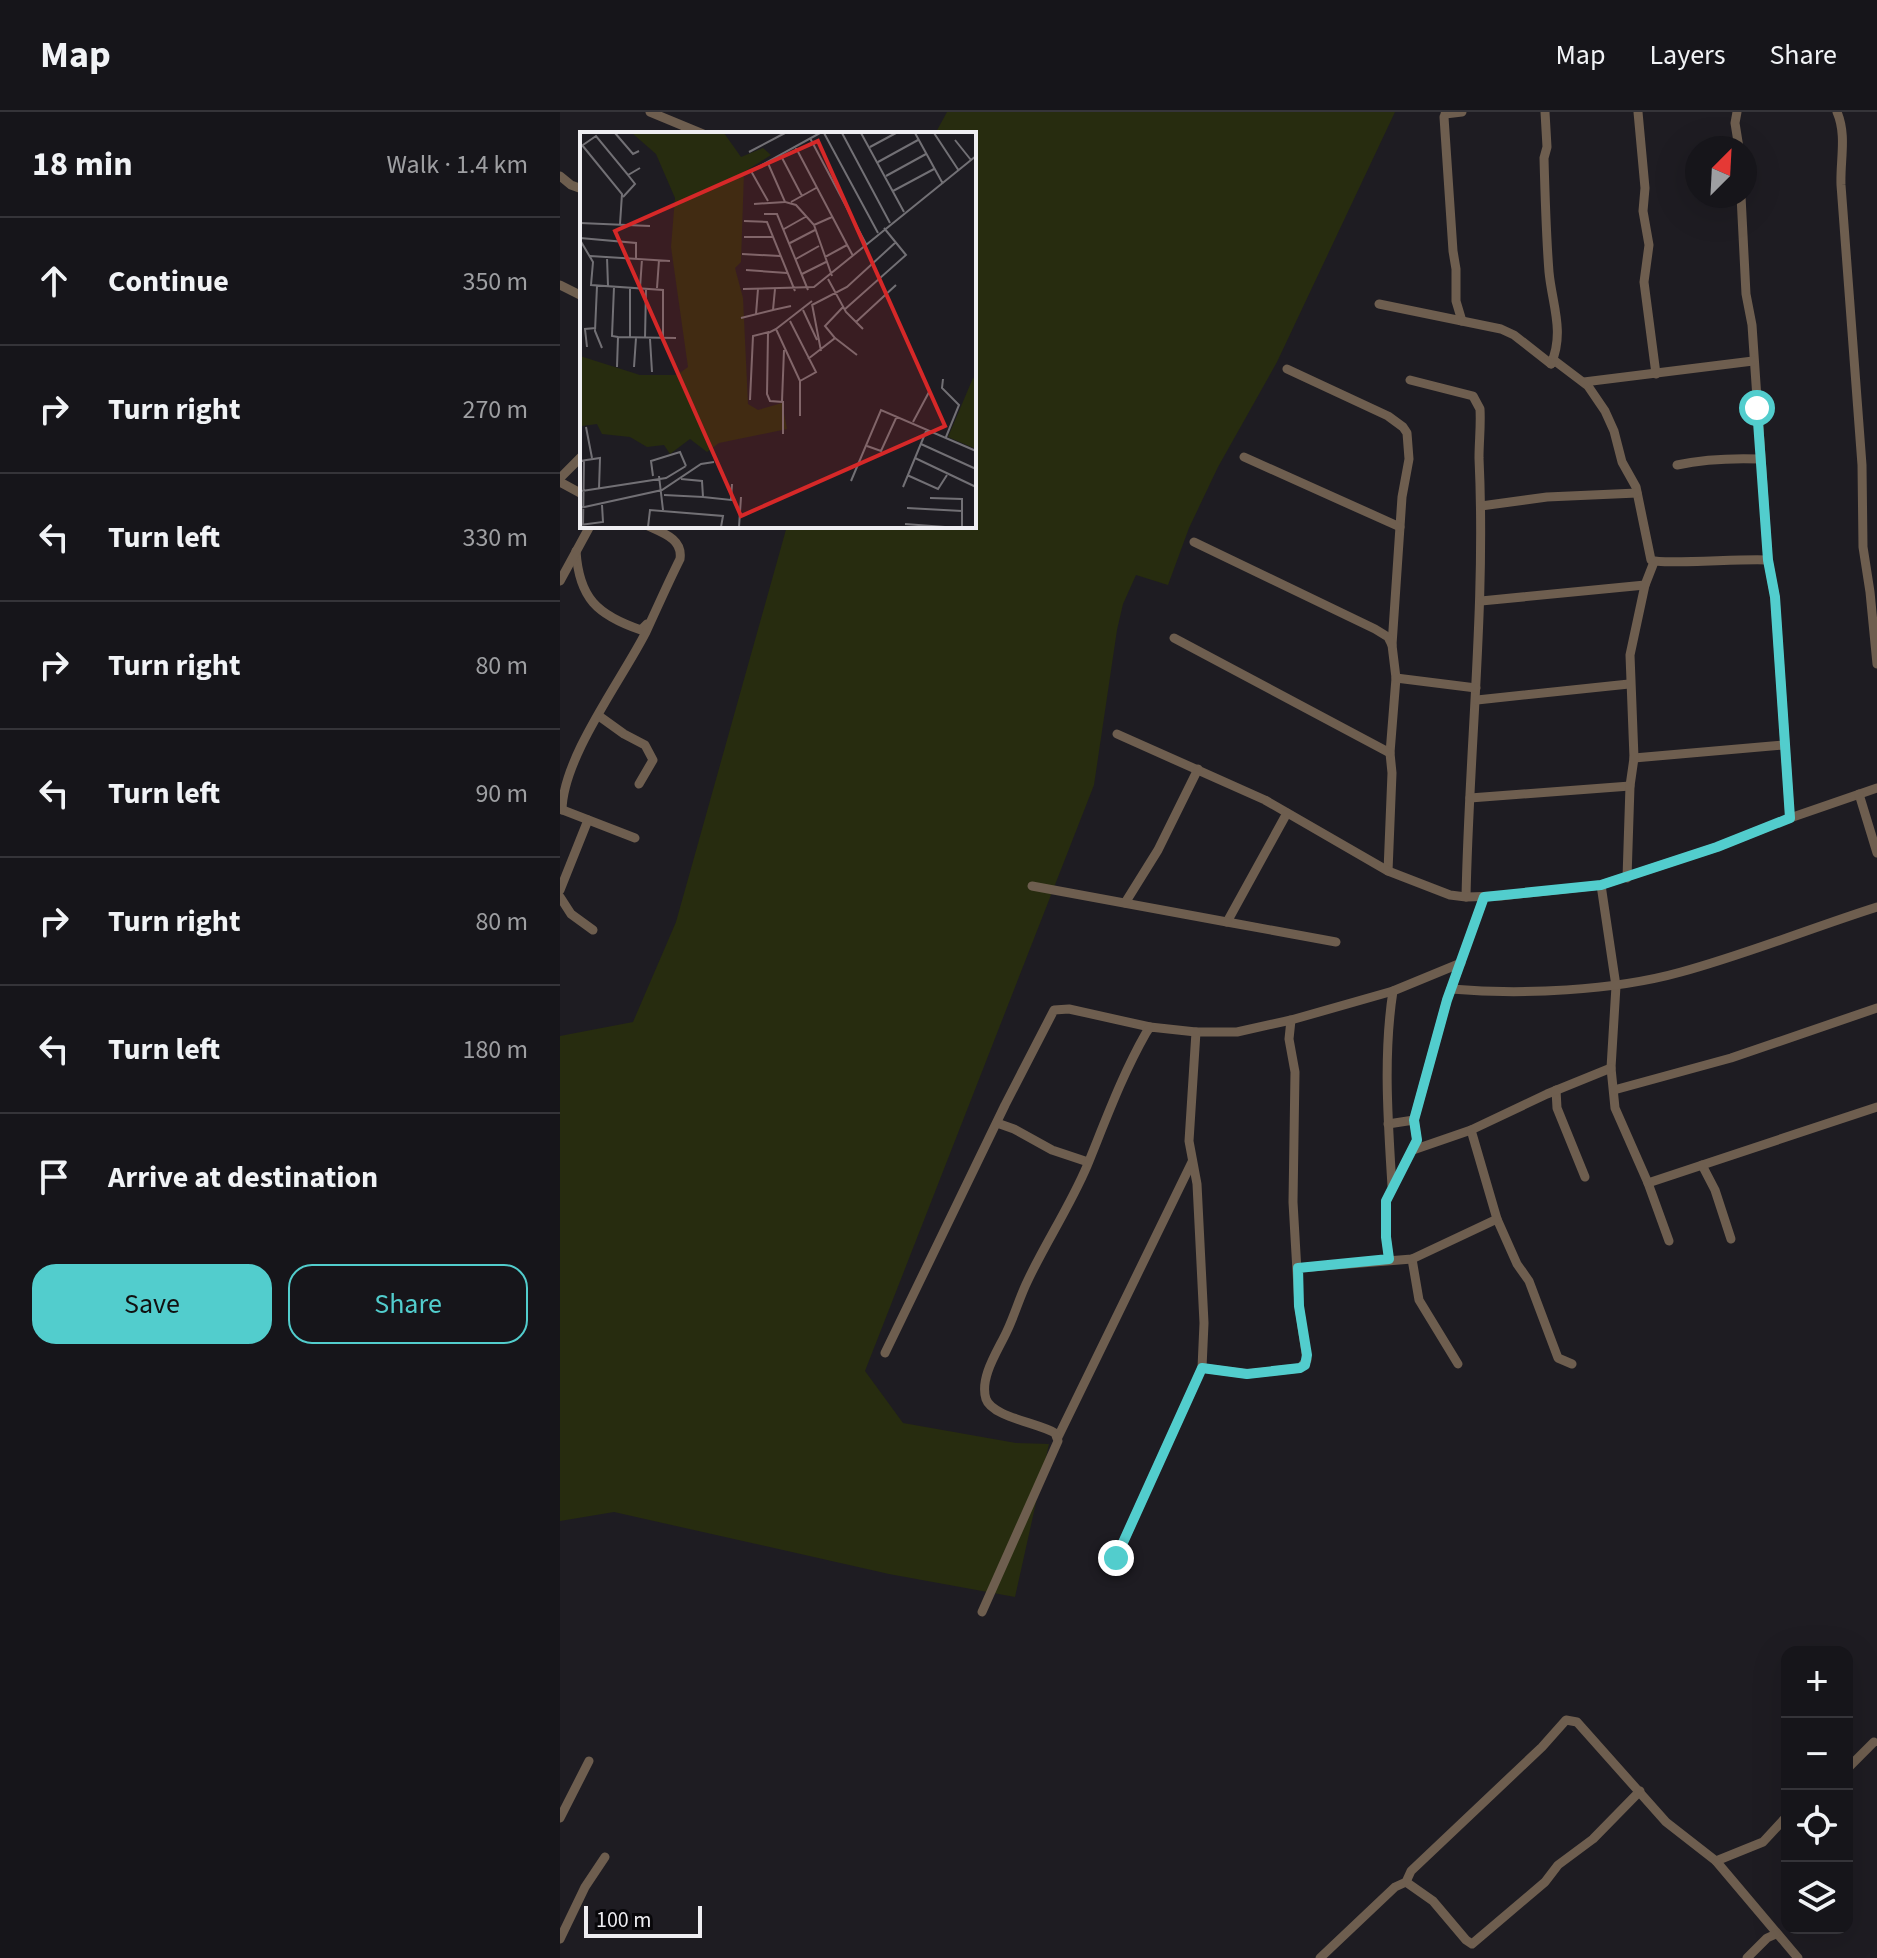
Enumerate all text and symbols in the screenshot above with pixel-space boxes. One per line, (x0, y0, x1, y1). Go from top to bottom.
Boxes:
text: Map (40, 28, 111, 82)
text: Map (1555, 35, 1605, 75)
text: Layers (1649, 35, 1725, 75)
text: Share (1769, 35, 1837, 75)
inset map (580, 132, 976, 528)
north arrow (1685, 136, 1757, 208)
text: 18 min (32, 140, 133, 189)
text: Walk · 1.4 km (387, 146, 528, 183)
icon: ahead (32, 259, 76, 303)
text: Continue (108, 260, 229, 303)
text: 350 m (462, 263, 528, 300)
icon: right (32, 387, 76, 431)
text: Turn right (108, 388, 240, 431)
route start (1739, 390, 1775, 426)
text: 270 m (462, 391, 528, 428)
icon: left (32, 515, 76, 559)
text: Turn left (108, 516, 220, 559)
text: 330 m (462, 519, 528, 556)
icon: right (32, 643, 76, 687)
text: Turn right (108, 644, 240, 687)
text: 80 m (475, 647, 528, 684)
icon: left (32, 771, 76, 815)
text: Turn left (108, 772, 220, 815)
text: 90 m (475, 775, 528, 812)
icon: right (32, 899, 76, 943)
text: Turn right (108, 900, 240, 943)
text: 80 m (475, 903, 528, 940)
icon: left (32, 1027, 76, 1071)
text: Turn left (108, 1028, 220, 1071)
text: 180 m (462, 1031, 528, 1068)
icon: arrive (32, 1155, 76, 1199)
text: Arrive at destination (108, 1156, 378, 1199)
button: Save (32, 1264, 272, 1344)
button: Share (288, 1264, 528, 1344)
route end (1098, 1540, 1134, 1576)
map controls (1781, 1646, 1853, 1934)
button: + (1781, 1646, 1853, 1718)
button: − (1781, 1718, 1853, 1790)
button: locate (1781, 1790, 1853, 1862)
button: layers (1781, 1862, 1853, 1934)
scale bar (584, 1902, 702, 1938)
text: 100 m (596, 1904, 651, 1936)

